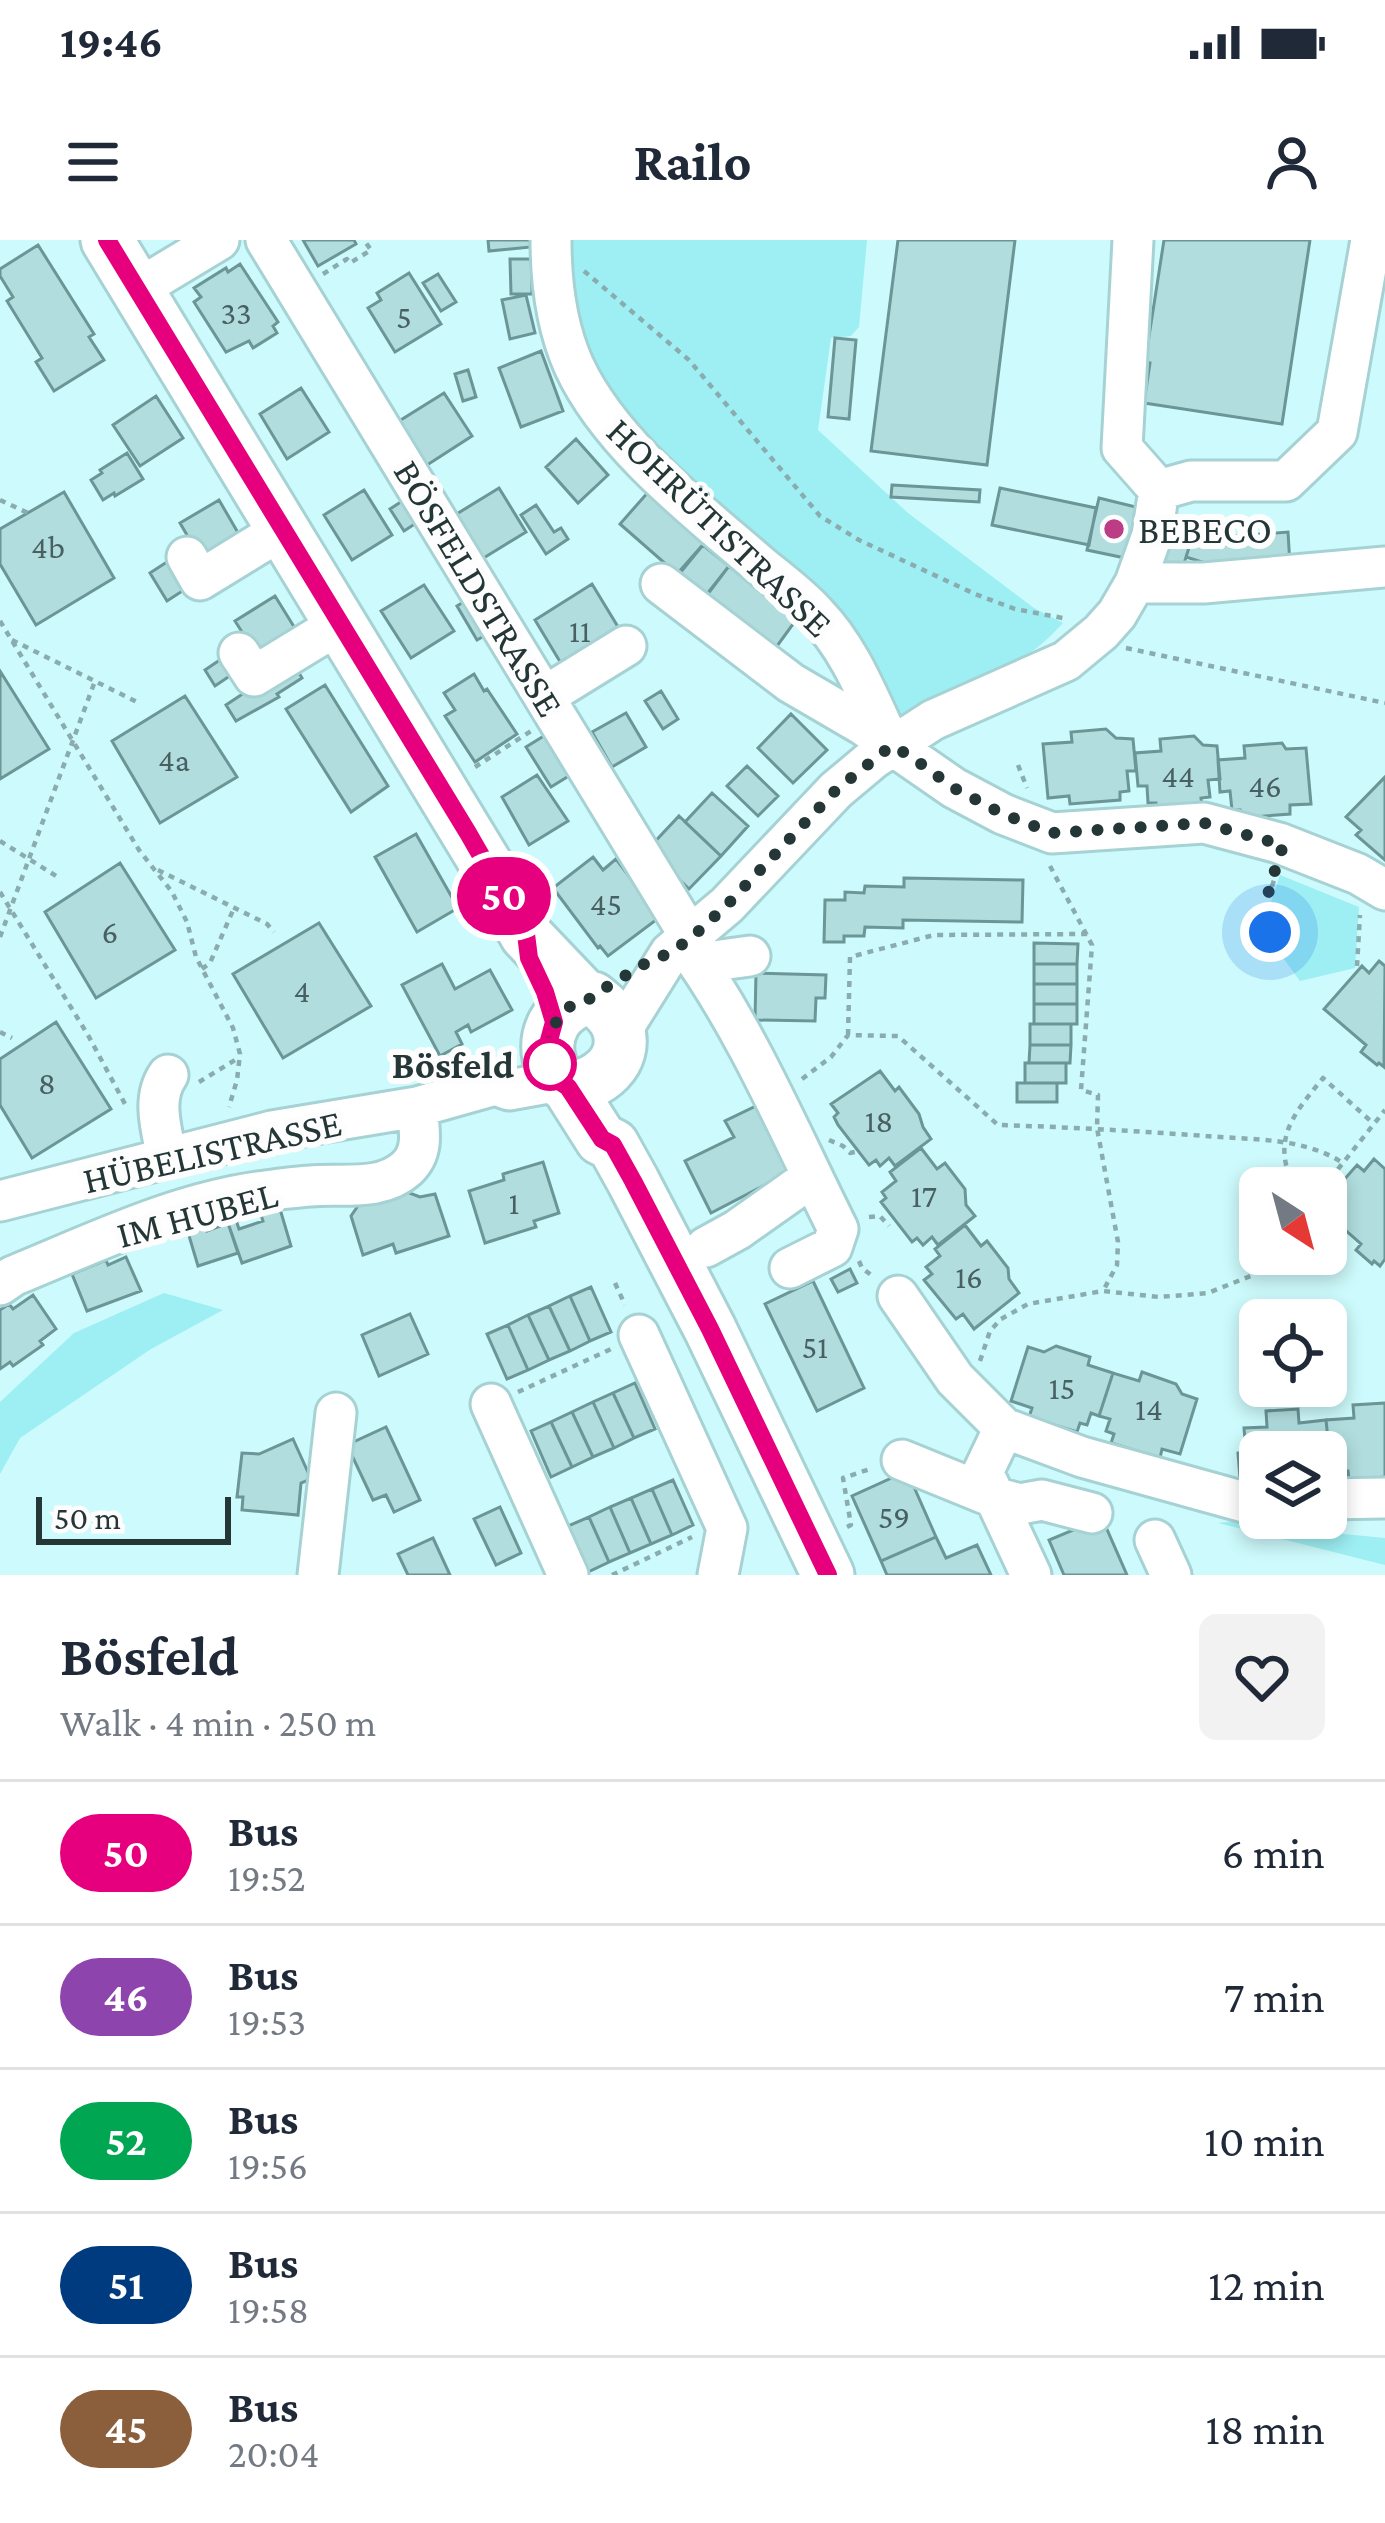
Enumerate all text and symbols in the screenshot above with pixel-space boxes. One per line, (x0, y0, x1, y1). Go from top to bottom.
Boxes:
text: 19:46 (60, 17, 163, 67)
icon: menu (60, 129, 126, 195)
icon: person (1259, 129, 1325, 195)
text: Railo (633, 132, 752, 192)
house number: 33 (220, 294, 252, 331)
house number: 5 (396, 298, 412, 335)
street label: HOHRÜTISTRASSE (599, 409, 841, 645)
street label: BÖSFELDSTRASSE (386, 452, 572, 724)
place label: BEBECO (1138, 508, 1272, 551)
marker: BEBECO (1101, 516, 1127, 542)
house number: 4b (31, 528, 65, 565)
house number: 11 (569, 612, 591, 649)
house number: 4a (158, 741, 190, 778)
house number: 44 (1161, 757, 1195, 794)
house number: 46 (1248, 767, 1282, 804)
line badge: 50 (450, 857, 558, 935)
text: 50 (481, 872, 527, 919)
house number: 45 (590, 885, 622, 922)
your location (1240, 902, 1300, 962)
house number: 6 (102, 913, 118, 950)
house number: 4 (294, 972, 310, 1009)
marker: Bösfeld (525, 1039, 575, 1089)
place label: Bösfeld (392, 1043, 514, 1086)
house number: 8 (38, 1064, 56, 1101)
street label: HÜBELISTRASSE (79, 1100, 345, 1202)
house number: 18 (865, 1102, 893, 1139)
north arrow (1239, 1167, 1347, 1275)
map controls (1239, 1167, 1347, 1539)
street label: IM HUBEL (112, 1172, 282, 1256)
house number: 17 (911, 1177, 937, 1214)
house number: 1 (509, 1184, 519, 1221)
house number: 16 (955, 1258, 983, 1295)
button: locate (1239, 1299, 1347, 1407)
house number: 51 (802, 1328, 828, 1365)
house number: 15 (1049, 1369, 1075, 1406)
house number: 14 (1135, 1390, 1163, 1427)
button: layers (1239, 1431, 1347, 1539)
scale bar (36, 1491, 231, 1544)
house number: 59 (878, 1498, 910, 1535)
text: 50 m (54, 1499, 121, 1536)
button: heart (1199, 1614, 1325, 1740)
text: Bösfeld (60, 1624, 239, 1687)
text: Walk · 4 min · 250 m (60, 1701, 376, 1744)
text: Bus (228, 1806, 298, 1856)
text: 6 min (1222, 1828, 1325, 1878)
text: 50 (103, 1829, 149, 1876)
text: 19:52 (228, 1856, 306, 1899)
text: Bus (228, 1950, 298, 2000)
text: 7 min (1224, 1972, 1325, 2022)
text: 46 (103, 1973, 149, 2020)
text: 19:53 (228, 2000, 306, 2043)
text: Bus (228, 2094, 298, 2144)
text: 10 min (1204, 2116, 1325, 2166)
text: 52 (105, 2117, 147, 2164)
text: 19:56 (228, 2144, 308, 2187)
text: Bus (228, 2238, 298, 2288)
text: 12 min (1208, 2260, 1325, 2310)
text: 51 (108, 2261, 144, 2308)
text: 19:58 (228, 2288, 309, 2331)
text: Bus (228, 2382, 298, 2432)
text: 18 min (1205, 2404, 1325, 2454)
text: 45 (104, 2405, 148, 2452)
text: 20:04 (228, 2432, 320, 2475)

